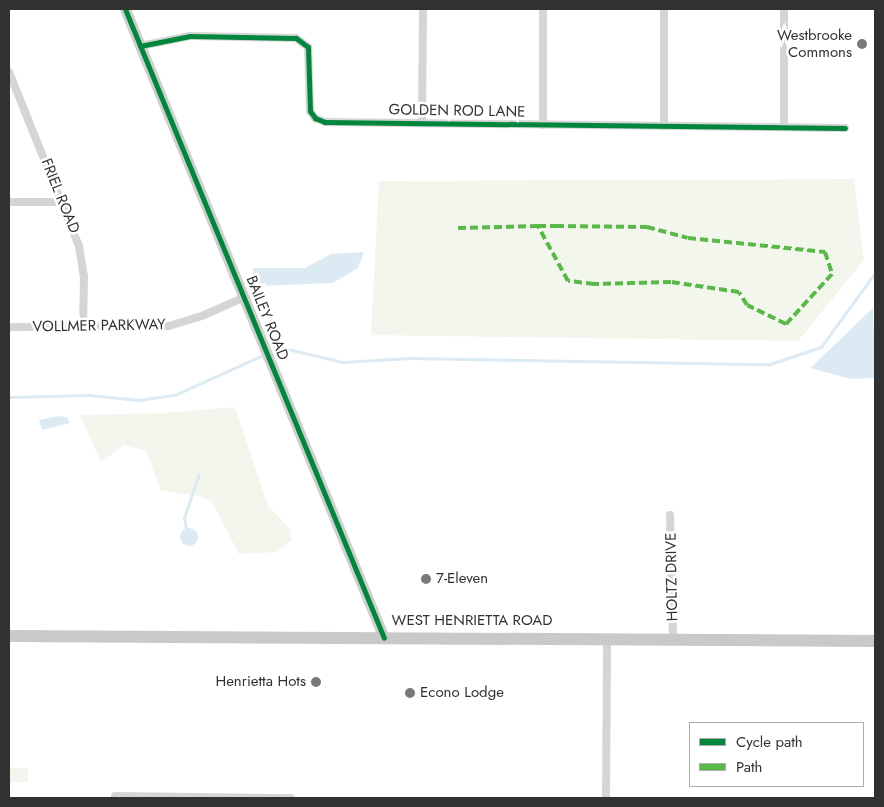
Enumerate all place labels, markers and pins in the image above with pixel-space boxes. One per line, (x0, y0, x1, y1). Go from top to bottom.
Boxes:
place label: Westbrooke Commons (777, 26, 852, 61)
marker: Westbrooke Commons (856, 38, 868, 50)
place label: 7-Eleven (436, 570, 488, 588)
marker: 7-Eleven (420, 573, 432, 585)
place label: Henrietta Hots (215, 673, 306, 691)
marker: Henrietta Hots (310, 676, 322, 688)
place label: Econo Lodge (420, 684, 504, 702)
marker: Econo Lodge (404, 687, 416, 699)

